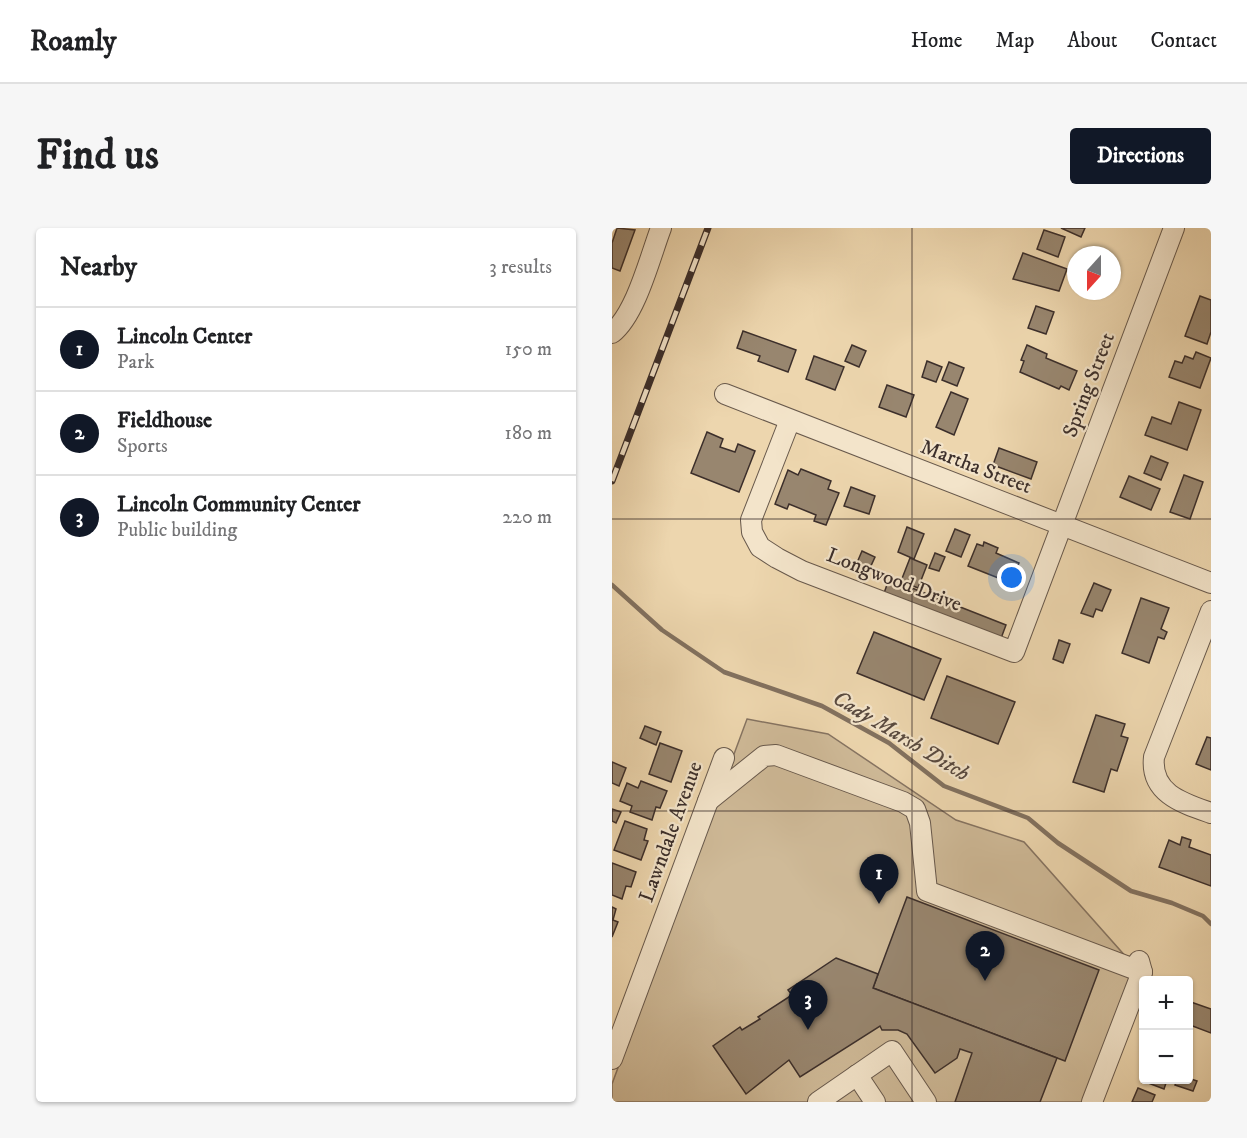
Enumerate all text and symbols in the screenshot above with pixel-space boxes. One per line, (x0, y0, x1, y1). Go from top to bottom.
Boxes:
text: Roamly (30, 24, 116, 59)
text: Home (911, 28, 963, 54)
text: Map (996, 28, 1034, 54)
text: About (1067, 28, 1118, 54)
text: Contact (1151, 28, 1217, 54)
button: Directions (1070, 128, 1211, 184)
text: Find us (36, 130, 159, 182)
north arrow (1067, 246, 1121, 300)
text: Nearby (60, 251, 137, 284)
text: 3 results (489, 255, 552, 280)
text: Lincoln Center (117, 323, 252, 350)
street label: Spring Street (1057, 329, 1121, 441)
text: 1 (76, 337, 83, 362)
text: 150 m (505, 337, 552, 362)
text: Park (117, 350, 154, 375)
text: Fieldhouse (117, 407, 212, 434)
text: 2 (75, 421, 84, 446)
text: 180 m (505, 421, 552, 446)
text: Sports (117, 434, 168, 459)
street label: Martha Street (917, 434, 1035, 500)
text: Lincoln Community Center (117, 491, 361, 518)
text: 3 (76, 505, 83, 530)
text: 220 m (502, 505, 552, 530)
text: Public building (117, 518, 237, 543)
street label: Longwood Drive (823, 542, 965, 618)
your location (997, 563, 1026, 592)
water label: Cady Marsh Ditch (828, 685, 974, 788)
street label: Lawndale Avenue (634, 758, 709, 906)
pin: 1 (860, 854, 898, 904)
pin: 2 (966, 932, 1004, 981)
map controls (1139, 976, 1193, 1084)
button: + (1139, 976, 1193, 1030)
pin: 3 (788, 980, 828, 1030)
button: − (1139, 1030, 1193, 1084)

